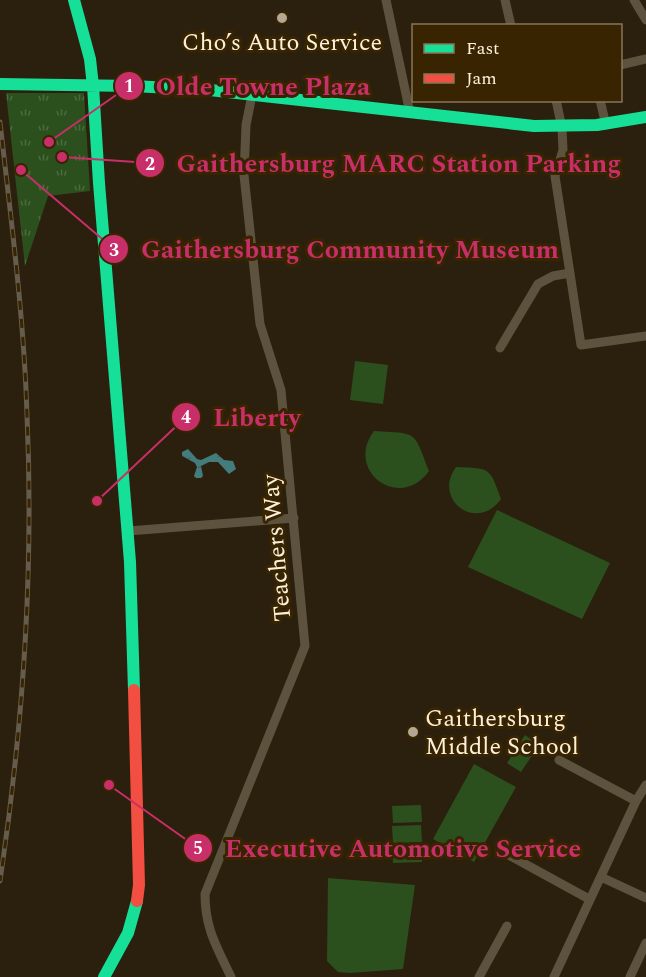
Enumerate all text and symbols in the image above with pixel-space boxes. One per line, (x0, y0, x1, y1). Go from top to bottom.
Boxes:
marker: Cho’s Auto Service (275, 11, 289, 25)
legend (412, 24, 622, 102)
place label: Cho’s Auto Service (182, 25, 382, 61)
text: Fast (466, 35, 499, 62)
callout: Olde Towne Plaza (114, 64, 383, 108)
text: Jam (466, 65, 497, 92)
text: Olde Towne Plaza (156, 67, 371, 107)
text: 1 (124, 73, 134, 100)
callout: Gaithersburg MARC Station Parking (135, 141, 633, 185)
text: Gaithersburg MARC Station Parking (177, 144, 621, 184)
text: 2 (145, 151, 155, 178)
callout: Gaithersburg Community Museum (99, 227, 571, 271)
text: Gaithersburg Community Museum (141, 230, 559, 270)
text: 3 (109, 237, 119, 264)
callout: Liberty (171, 395, 312, 439)
text: Liberty (213, 398, 302, 438)
text: 4 (181, 404, 191, 431)
street label: Teachers Way (253, 471, 301, 623)
place label: Gaithersburg Middle School (425, 701, 579, 765)
marker: Gaithersburg Middle School (406, 725, 420, 739)
callout: Executive Automotive Service (183, 826, 593, 870)
text: Executive Automotive Service (225, 829, 581, 869)
text: 5 (193, 835, 203, 862)

